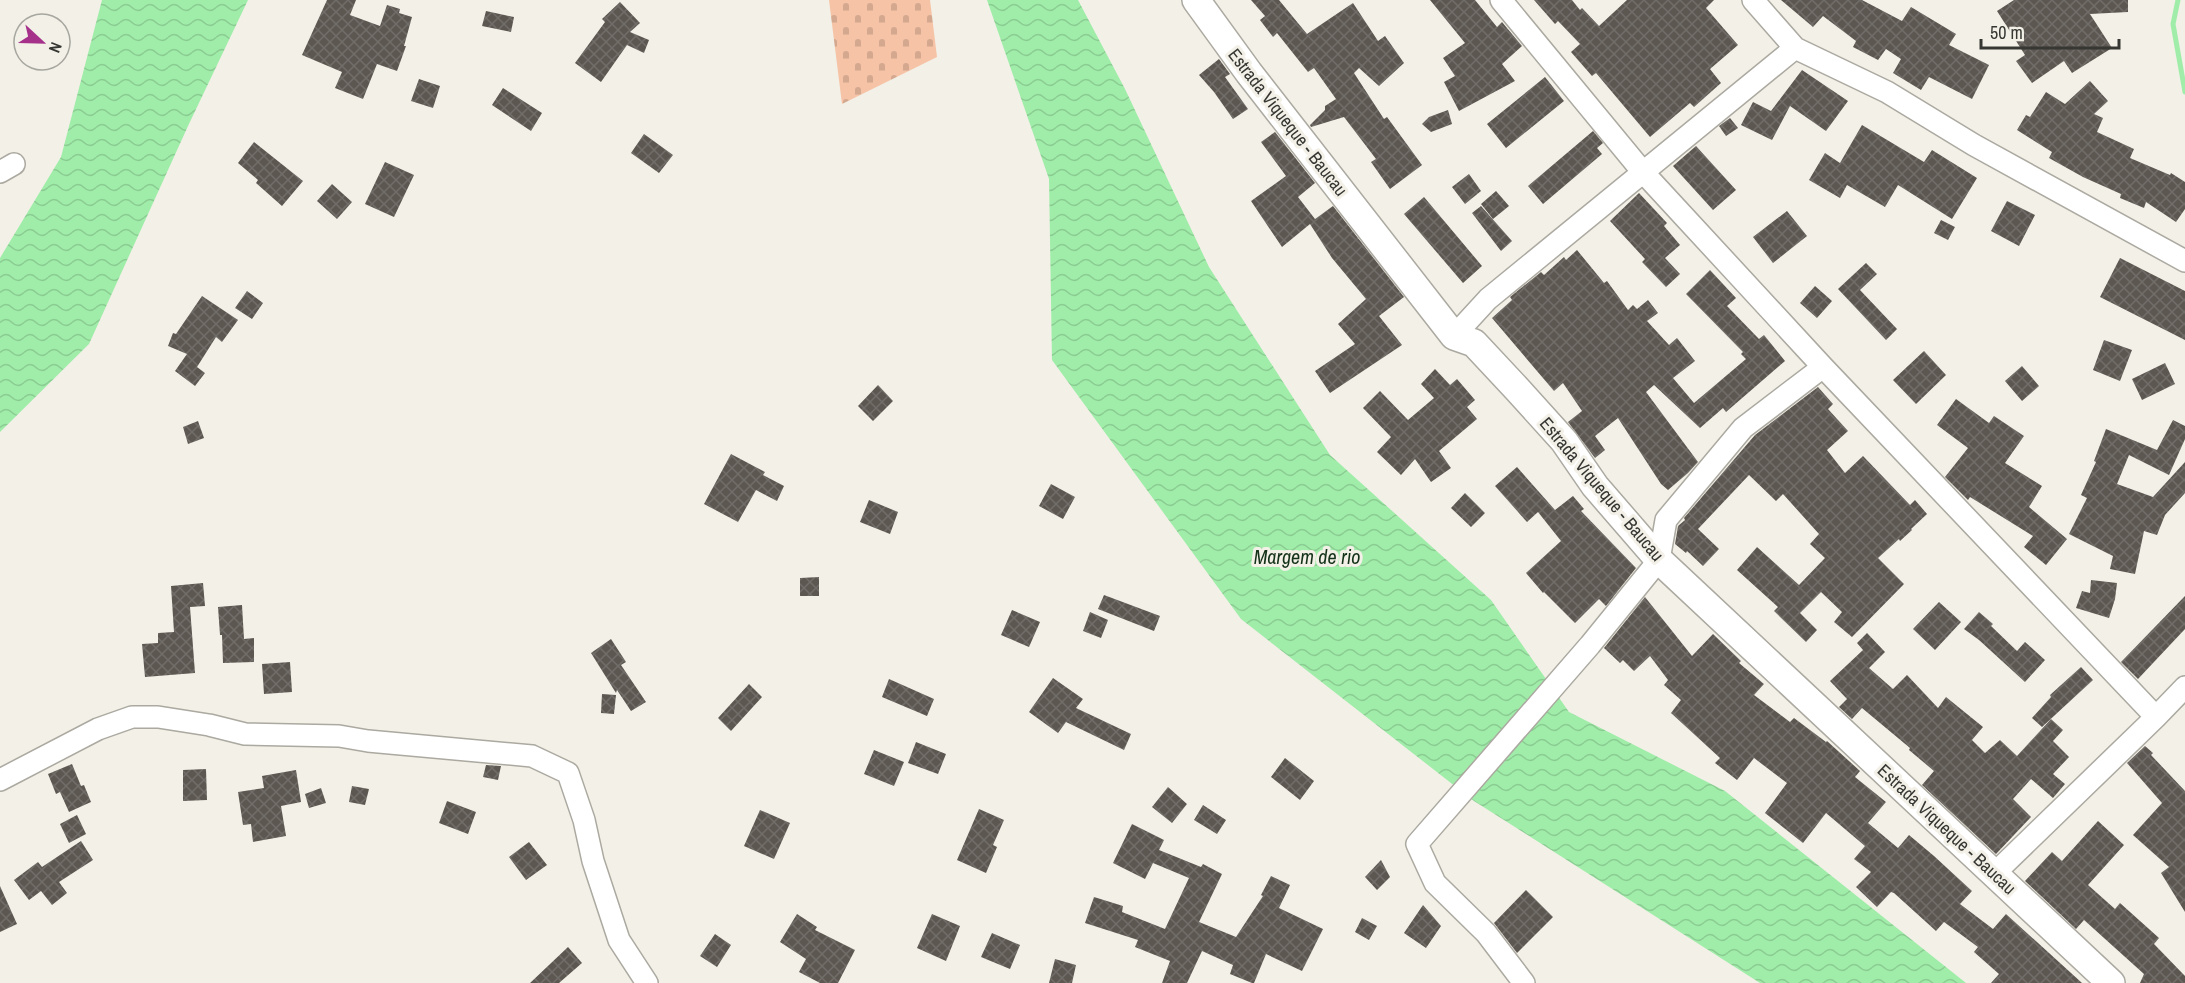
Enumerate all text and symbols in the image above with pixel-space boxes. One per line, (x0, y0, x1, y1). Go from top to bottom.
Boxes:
north arrow (12, 12, 72, 72)
scale bar (1981, 12, 2119, 50)
text: 50 m (1990, 20, 2023, 45)
text: N (44, 39, 68, 56)
street label: Estrada Viqueque - Baucau (1222, 43, 1354, 201)
street label: Estrada Viqueque - Baucau (1534, 412, 1670, 566)
water label: Margem de rio (1254, 543, 1360, 570)
street label: Estrada Viqueque - Baucau (1872, 758, 2022, 900)

